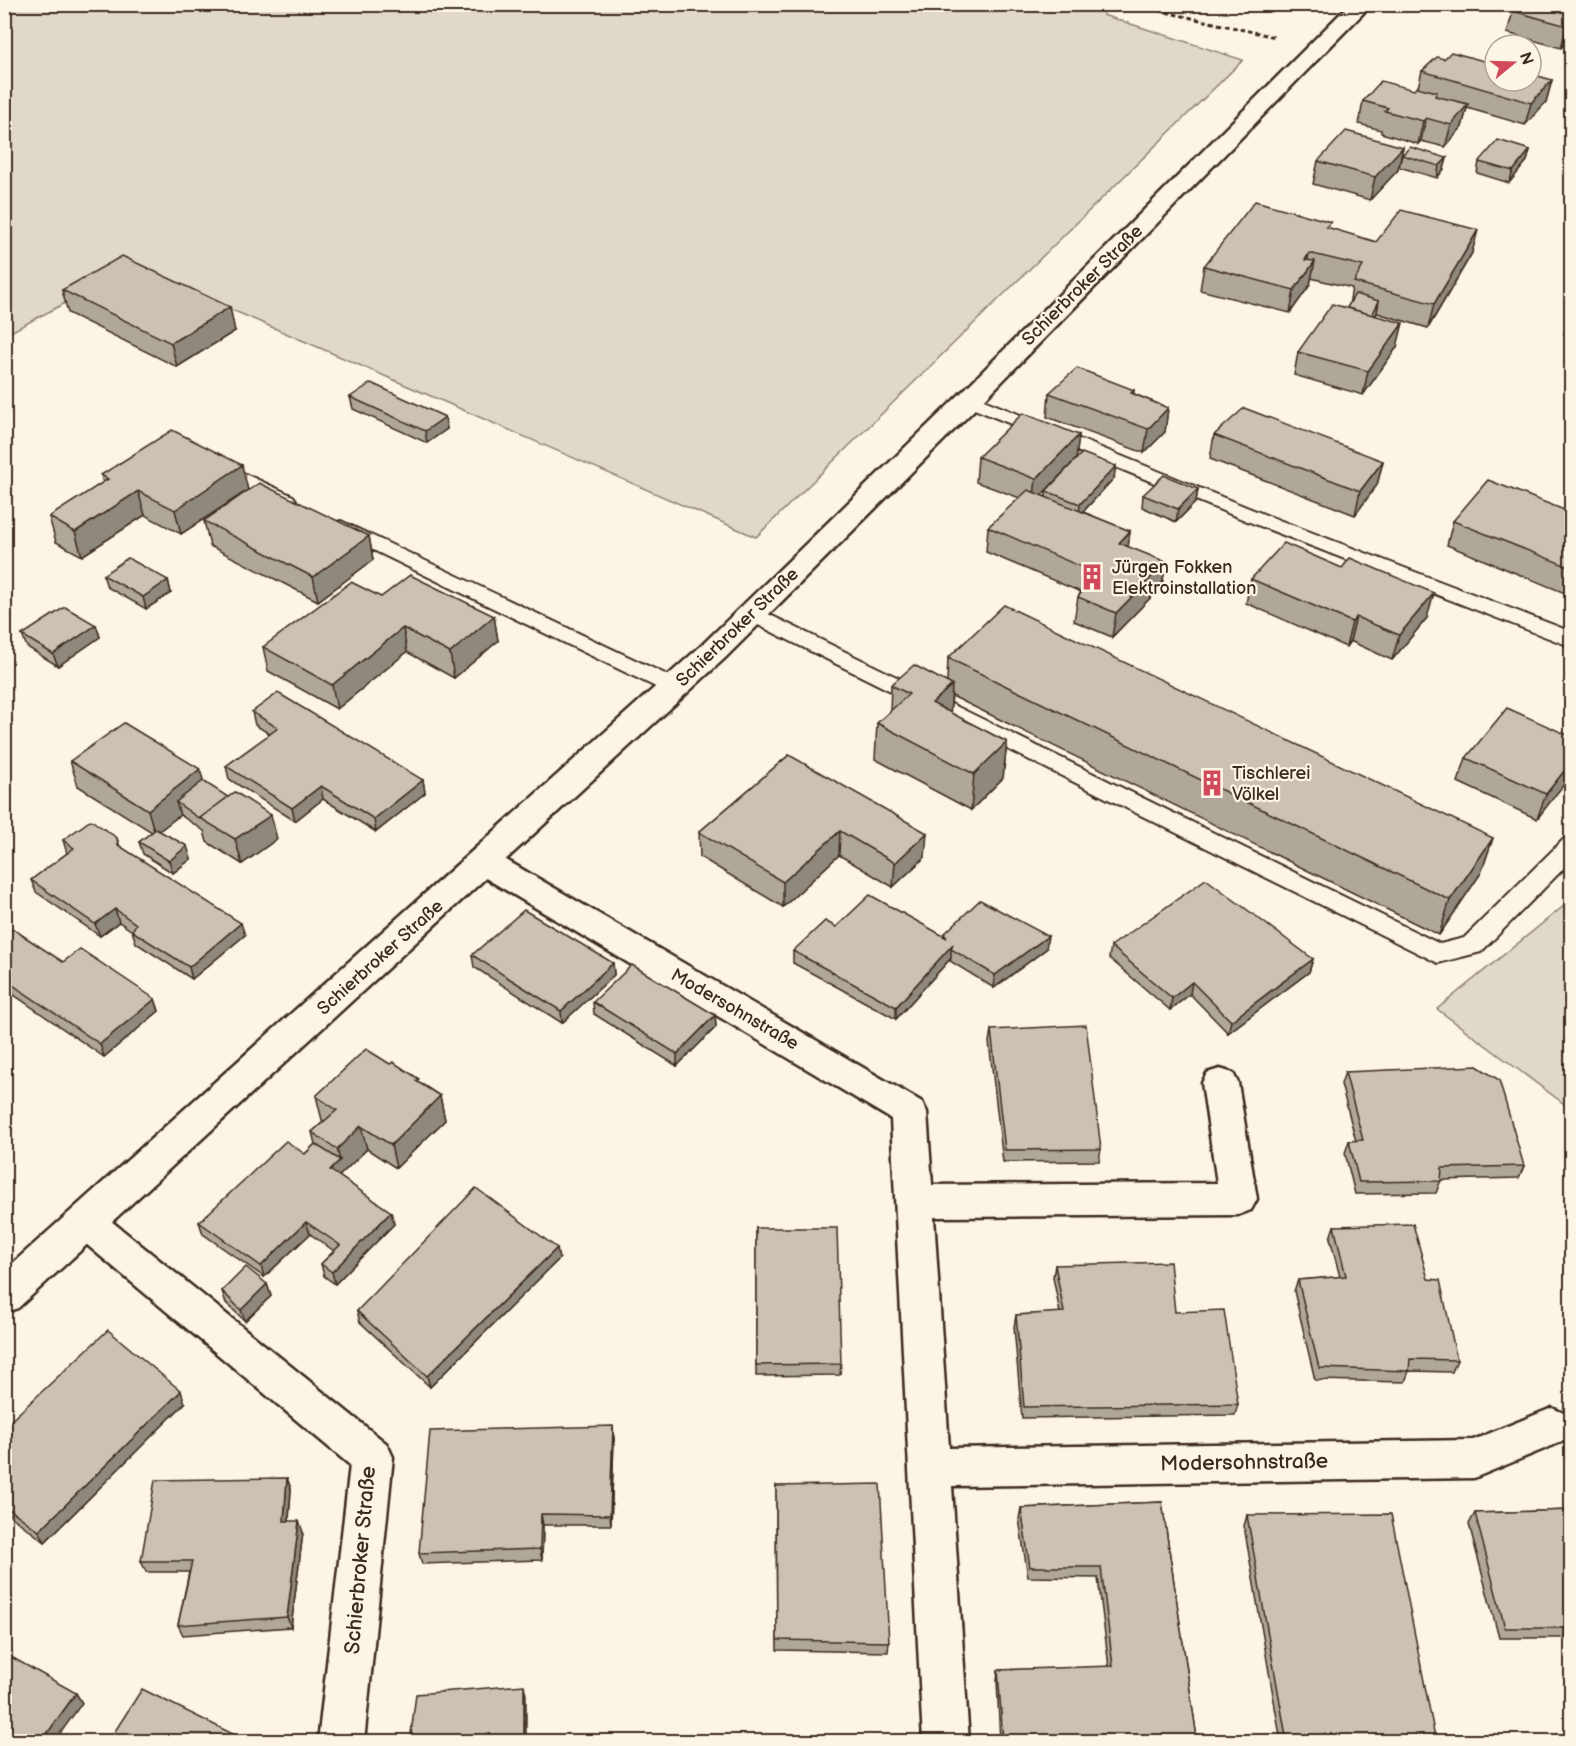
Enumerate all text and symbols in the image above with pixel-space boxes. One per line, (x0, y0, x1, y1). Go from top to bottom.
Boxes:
north arrow (1483, 33, 1543, 93)
text: N (1515, 50, 1537, 67)
street label: Schierbroker Straße (1018, 220, 1147, 350)
place label: Jürgen Fokken Elektroinstallation (1112, 557, 1256, 599)
building icon: Jürgen Fokken Elektroinstallation (1077, 562, 1107, 592)
street label: Schierbroker Straße (672, 563, 803, 691)
place label: Tischlerei Völkel (1232, 763, 1310, 805)
building icon: Tischlerei Völkel (1197, 768, 1227, 798)
street label: Schierbroker Straße (313, 895, 448, 1019)
street label: Modersohnstraße (667, 964, 803, 1055)
street label: Modersohnstraße (1160, 1449, 1328, 1476)
street label: Schierbroker Straße (340, 1465, 381, 1655)

